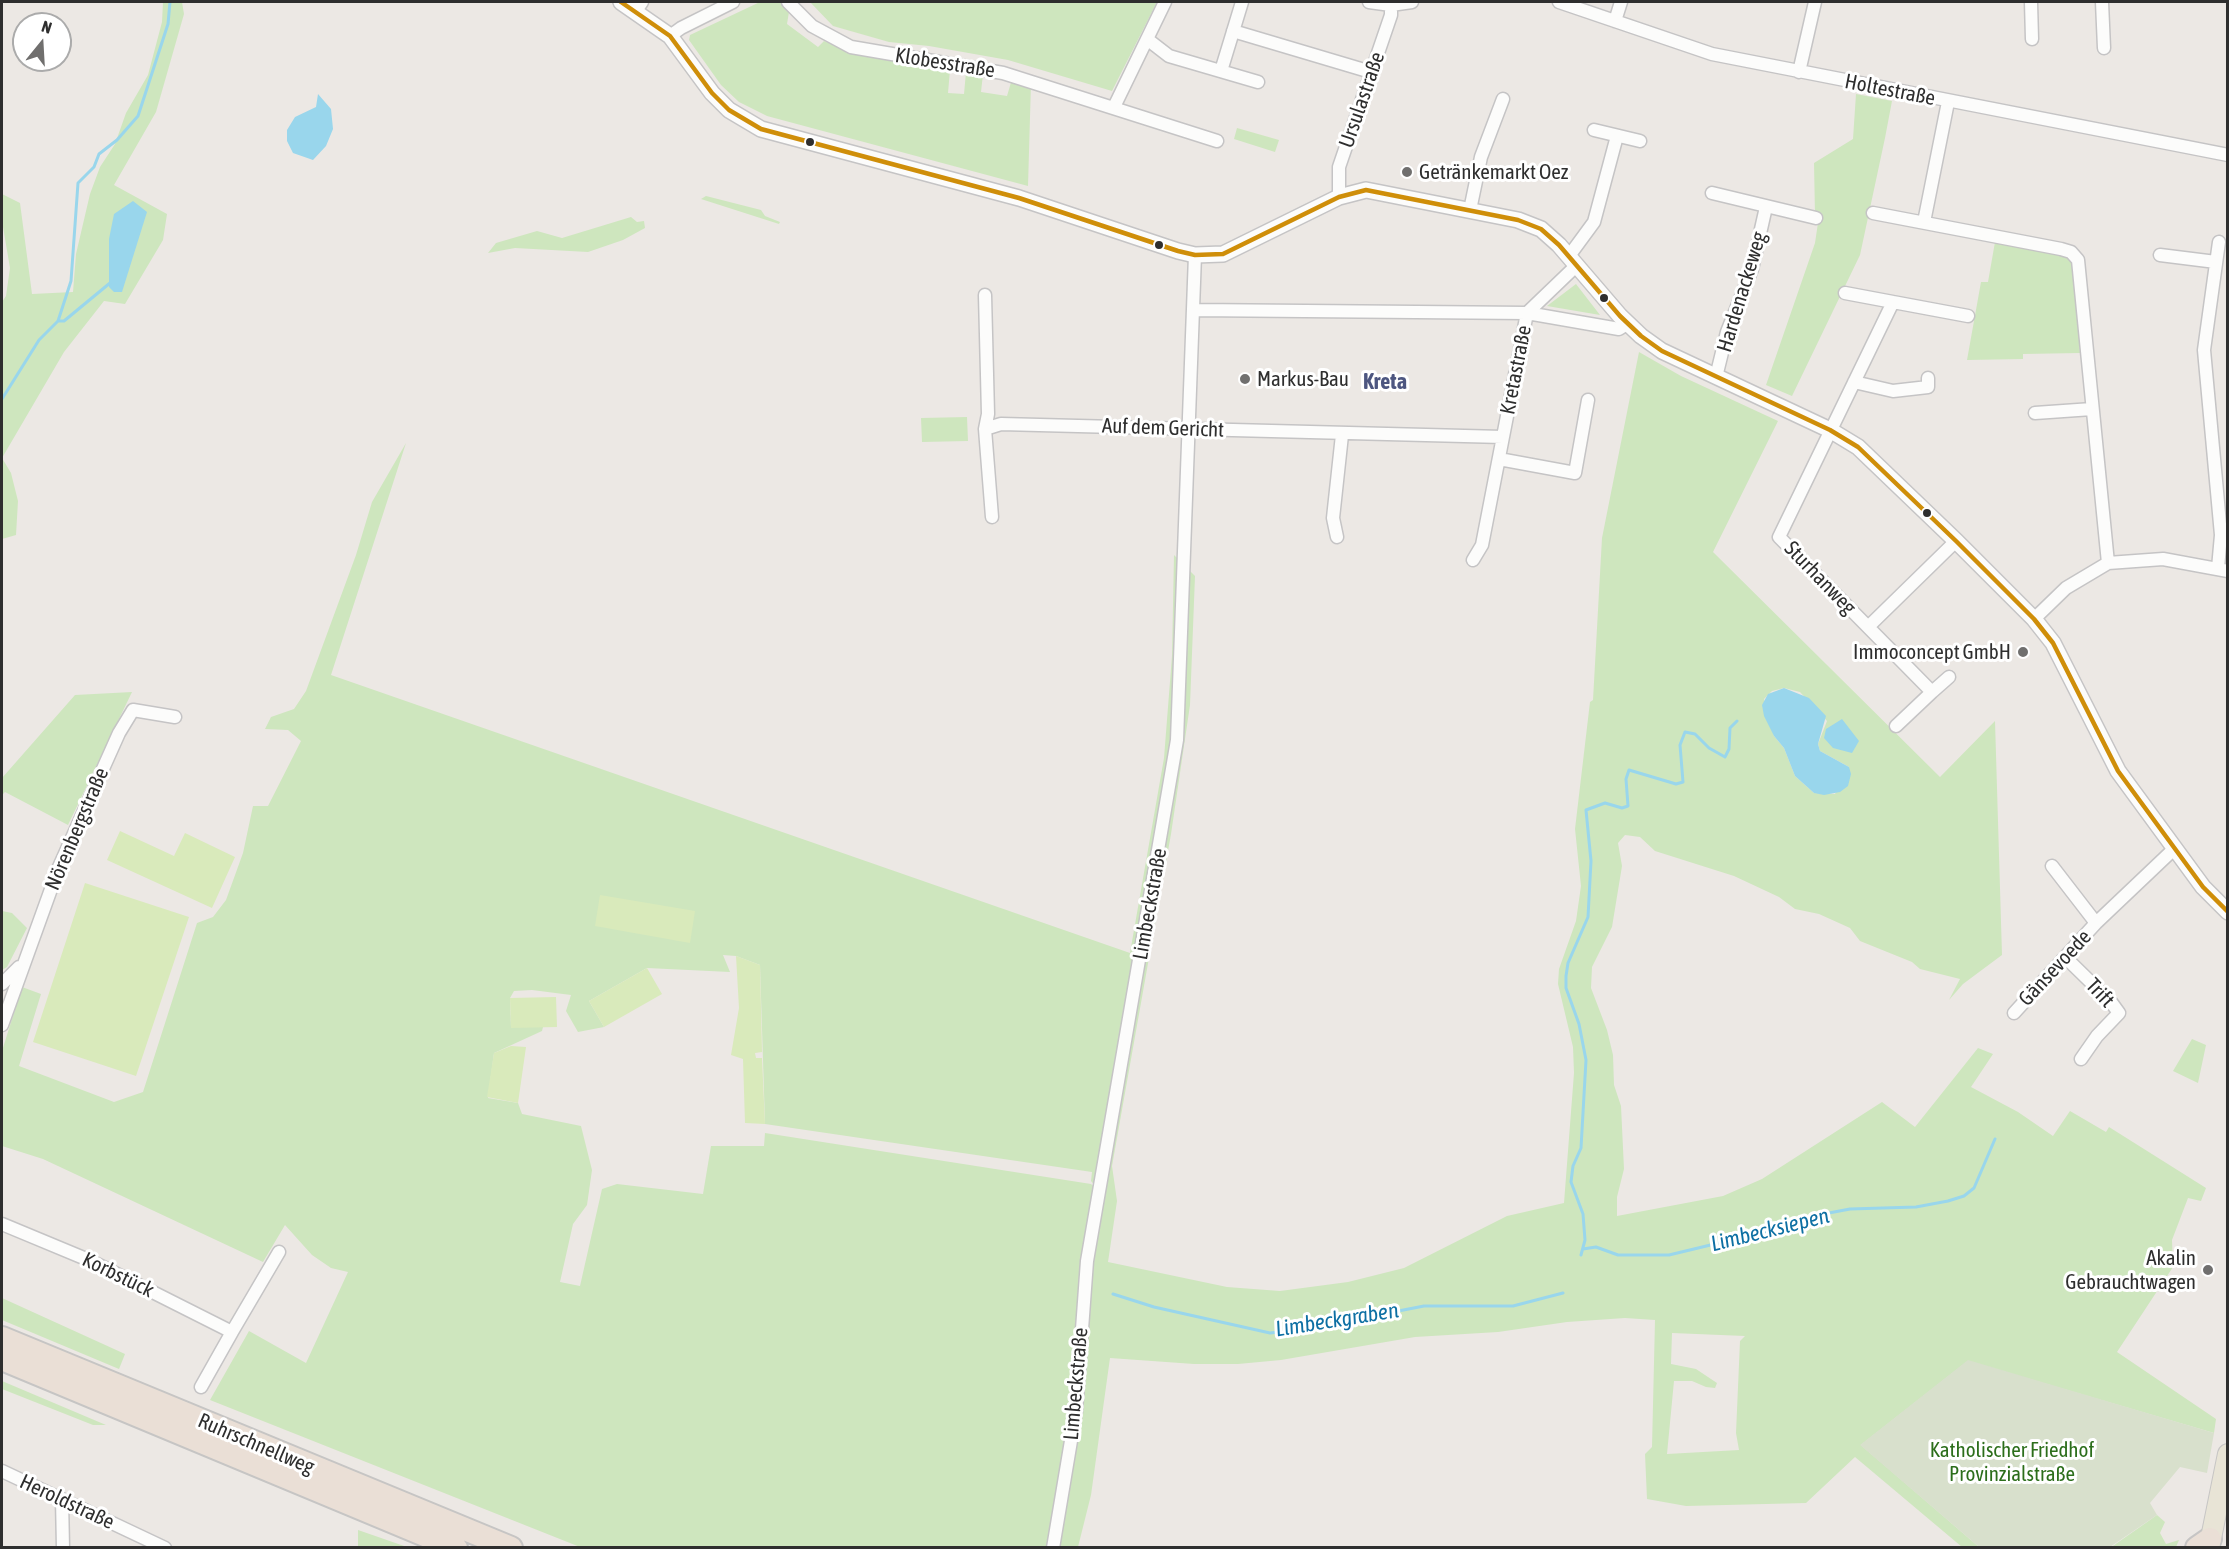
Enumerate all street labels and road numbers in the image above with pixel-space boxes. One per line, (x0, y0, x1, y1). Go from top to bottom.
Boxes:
street label: Klobesstraße (893, 43, 997, 83)
street label: Ursulastraße (1334, 49, 1390, 151)
street label: Holtestraße (1843, 69, 1937, 111)
street label: Hardenackeweg (1712, 229, 1772, 355)
street label: Kretastraße (1495, 323, 1537, 417)
street label: Auf dem Gericht (1101, 413, 1225, 443)
street label: Sturhanweg (1779, 536, 1861, 620)
street label: Nörenbergstraße (40, 764, 114, 894)
street label: Limbeckstraße (1128, 846, 1172, 962)
street label: Gänsevoede (2013, 925, 2097, 1011)
street label: Trift (2080, 973, 2120, 1013)
street label: Korbstück (78, 1247, 158, 1303)
street label: Limbeckstraße (1059, 1327, 1093, 1441)
street label: Ruhrschnellweg (194, 1408, 318, 1480)
street label: Heroldstraße (16, 1469, 118, 1535)

